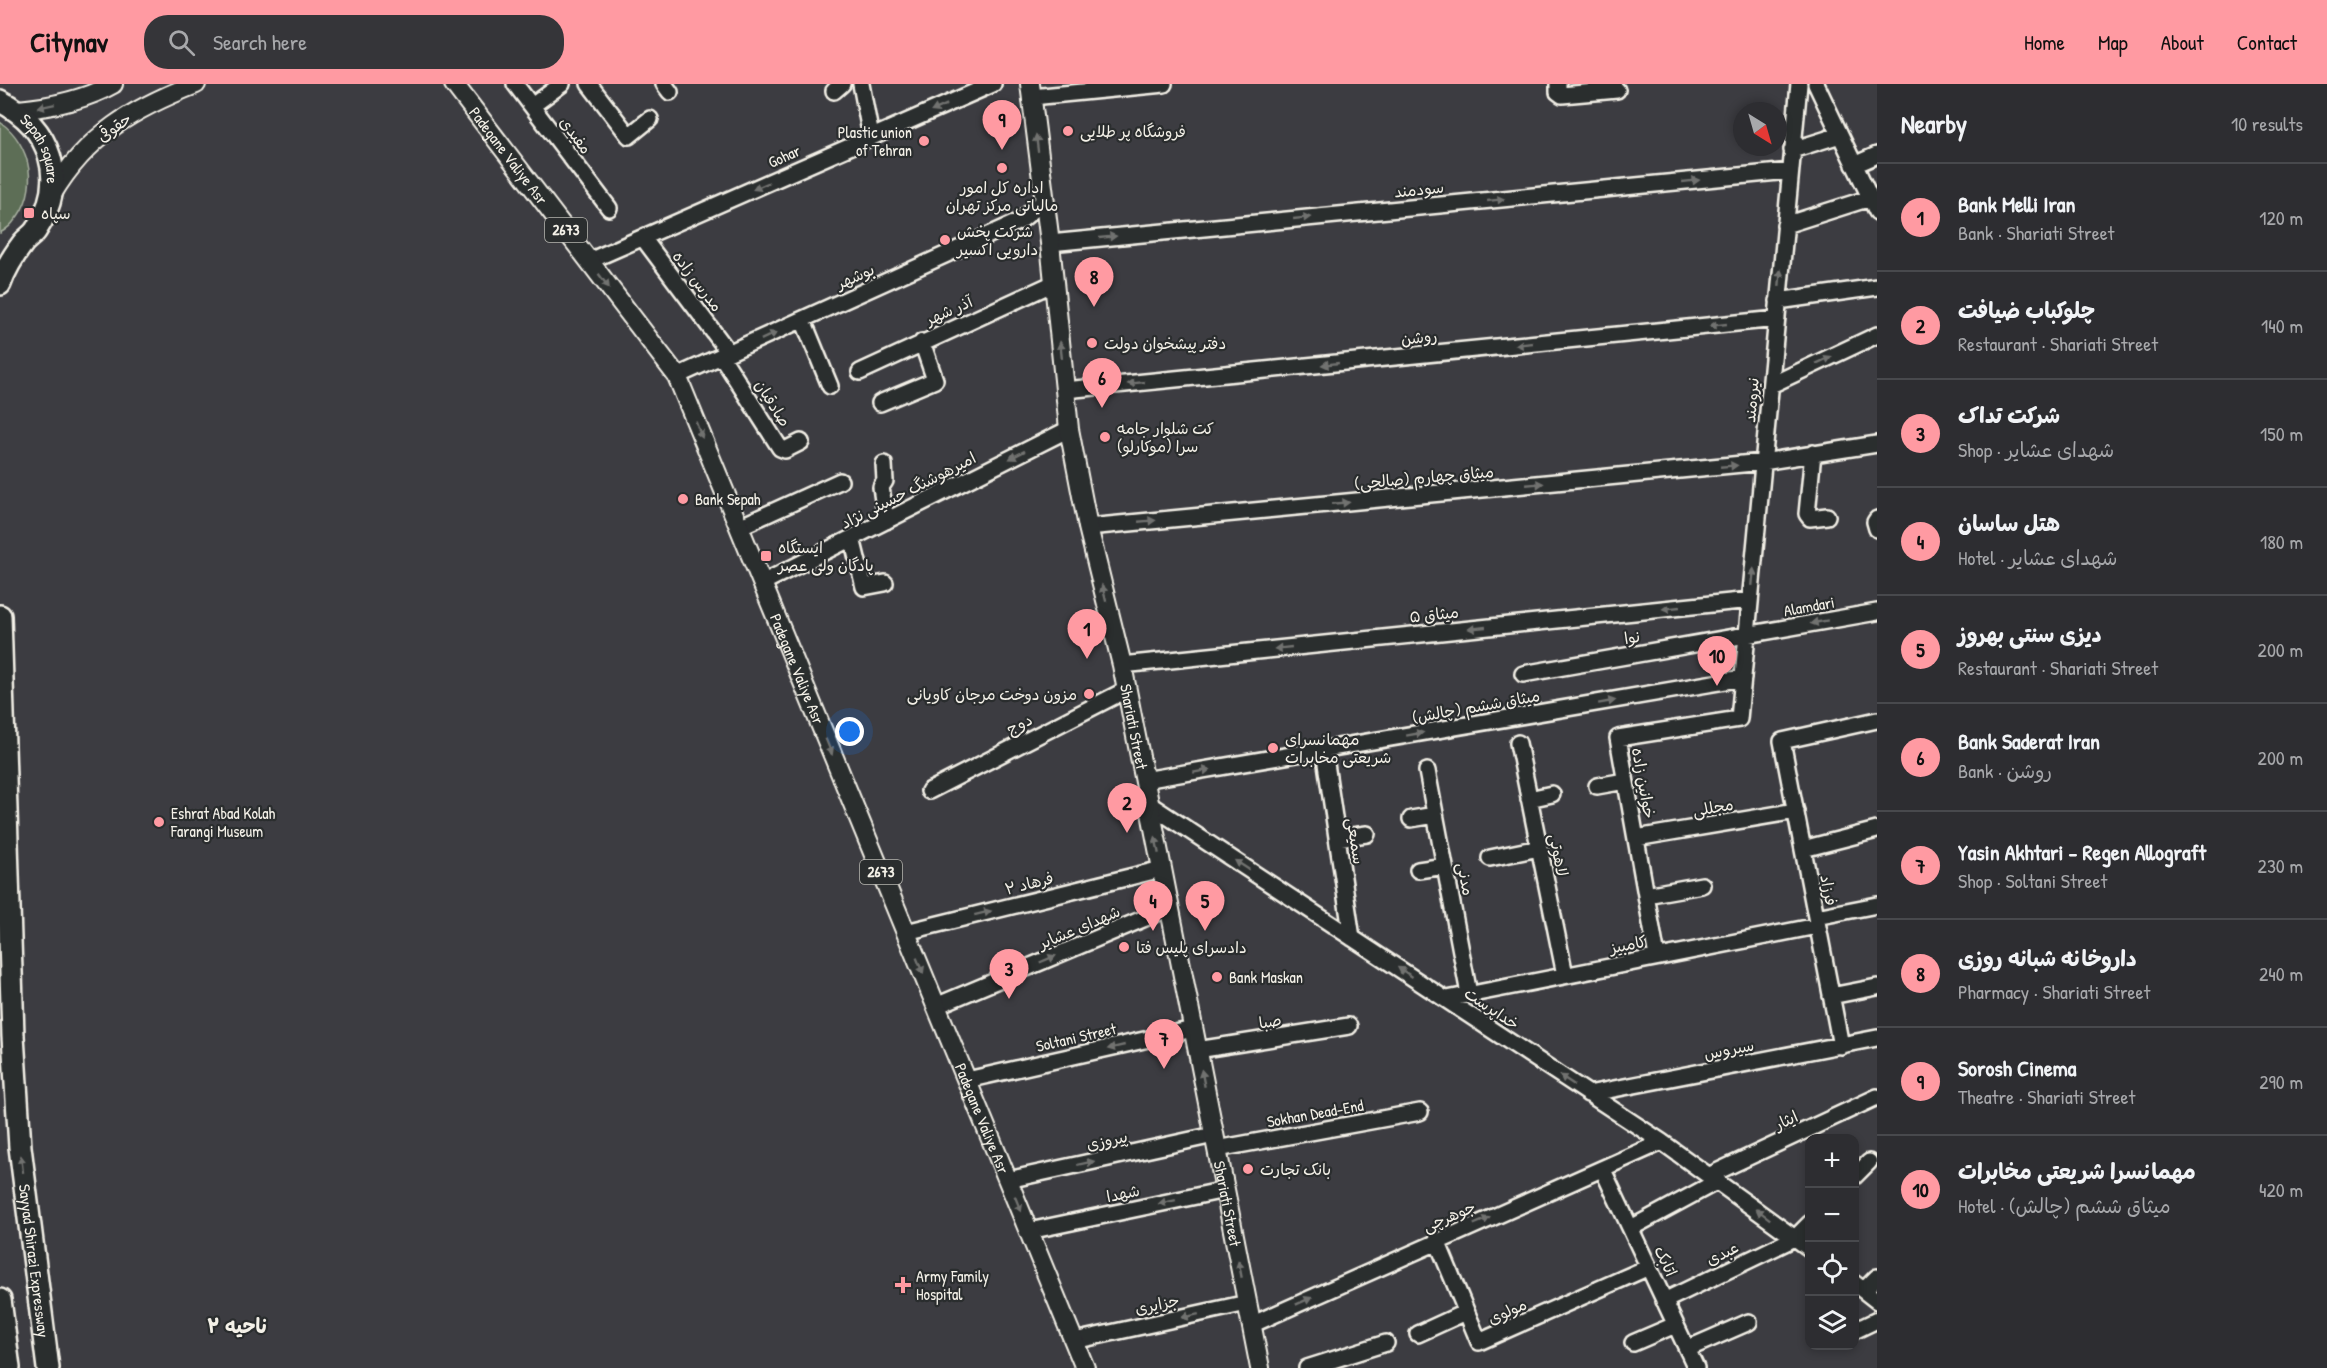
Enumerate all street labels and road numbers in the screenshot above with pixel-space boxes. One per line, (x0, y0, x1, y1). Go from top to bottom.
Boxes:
street label: Padegane Valiye Asr (464, 102, 553, 209)
street label: حقوقی (92, 107, 136, 147)
street label: Sepah square (16, 108, 64, 185)
street label: مفیدی (555, 112, 597, 158)
street label: Gohar (764, 139, 804, 173)
street label: سودمند (1393, 175, 1445, 203)
road number: 2673 (545, 218, 587, 242)
street label: مدرس زاده (668, 246, 728, 316)
street label: بوشهر (830, 258, 878, 295)
street label: آذر شهر (920, 290, 977, 331)
street label: روشن (1400, 324, 1438, 350)
street label: صادقیان (750, 375, 796, 431)
street label: نیرومند (1738, 377, 1764, 423)
street label: امیرهوشنگ حسینی نژاد (837, 446, 979, 534)
street label: میثاق چهارم (صالحی) (1353, 460, 1495, 496)
street label: Alamdari (1782, 591, 1836, 621)
street label: میثاق ۵ (1408, 600, 1460, 628)
street label: Padegane Valiye Asr (765, 610, 830, 727)
street label: نوا (1622, 625, 1642, 649)
street label: Shariati Street (1115, 682, 1153, 772)
street label: میثاق ششم (چالش) (1410, 684, 1542, 730)
street label: دوج (1002, 708, 1036, 740)
street label: خوانین زاده (1627, 746, 1661, 820)
street label: مجللی (1691, 793, 1735, 821)
street label: سمیعی (1341, 816, 1371, 866)
street label: لاهوتی (1544, 832, 1574, 878)
road number: 2673 (860, 860, 902, 884)
street label: مدنی (1452, 861, 1480, 897)
street label: فرهاد ۲ (1002, 866, 1056, 900)
street label: فرزاد (1815, 873, 1843, 907)
street label: شهدای عشایر (1033, 900, 1123, 955)
street label: کامبیز (1606, 930, 1648, 959)
street label: خداپرست (1460, 982, 1524, 1034)
street label: صبا (1257, 1008, 1283, 1034)
street label: Soltani Street (1034, 1017, 1119, 1057)
street label: سیروس (1702, 1033, 1756, 1065)
street label: Padegane Valiye Asr (950, 1060, 1015, 1177)
street label: Sokhan Dead-End (1265, 1094, 1365, 1132)
street label: ایثار (1769, 1105, 1801, 1136)
street label: پیروزی (1084, 1125, 1130, 1155)
street label: Shariati Street (1209, 1159, 1247, 1249)
street label: شهدا (1104, 1179, 1142, 1207)
street label: Sayyad Shirazi Expressway (14, 1183, 55, 1339)
street label: جوهرچی (1419, 1195, 1479, 1237)
street label: عبدی (1702, 1236, 1742, 1270)
street label: اتابک (1649, 1242, 1683, 1280)
street label: جزایری (1133, 1289, 1181, 1319)
street label: مولوی (1484, 1293, 1530, 1329)

